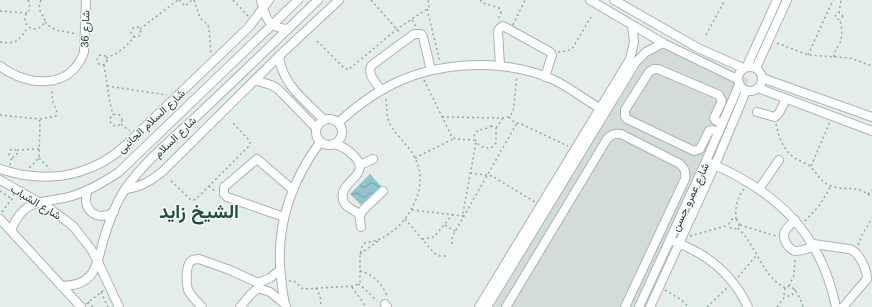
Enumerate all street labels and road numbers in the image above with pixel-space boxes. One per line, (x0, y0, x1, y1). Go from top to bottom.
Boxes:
street label: شارع 36 (78, 10, 94, 48)
street label: شارع السلام الجانبى (114, 86, 188, 156)
street label: شارع السلام (151, 114, 199, 160)
street label: شارع عمرو حسن (669, 161, 713, 234)
street label: شارع الشباب (8, 182, 64, 224)

